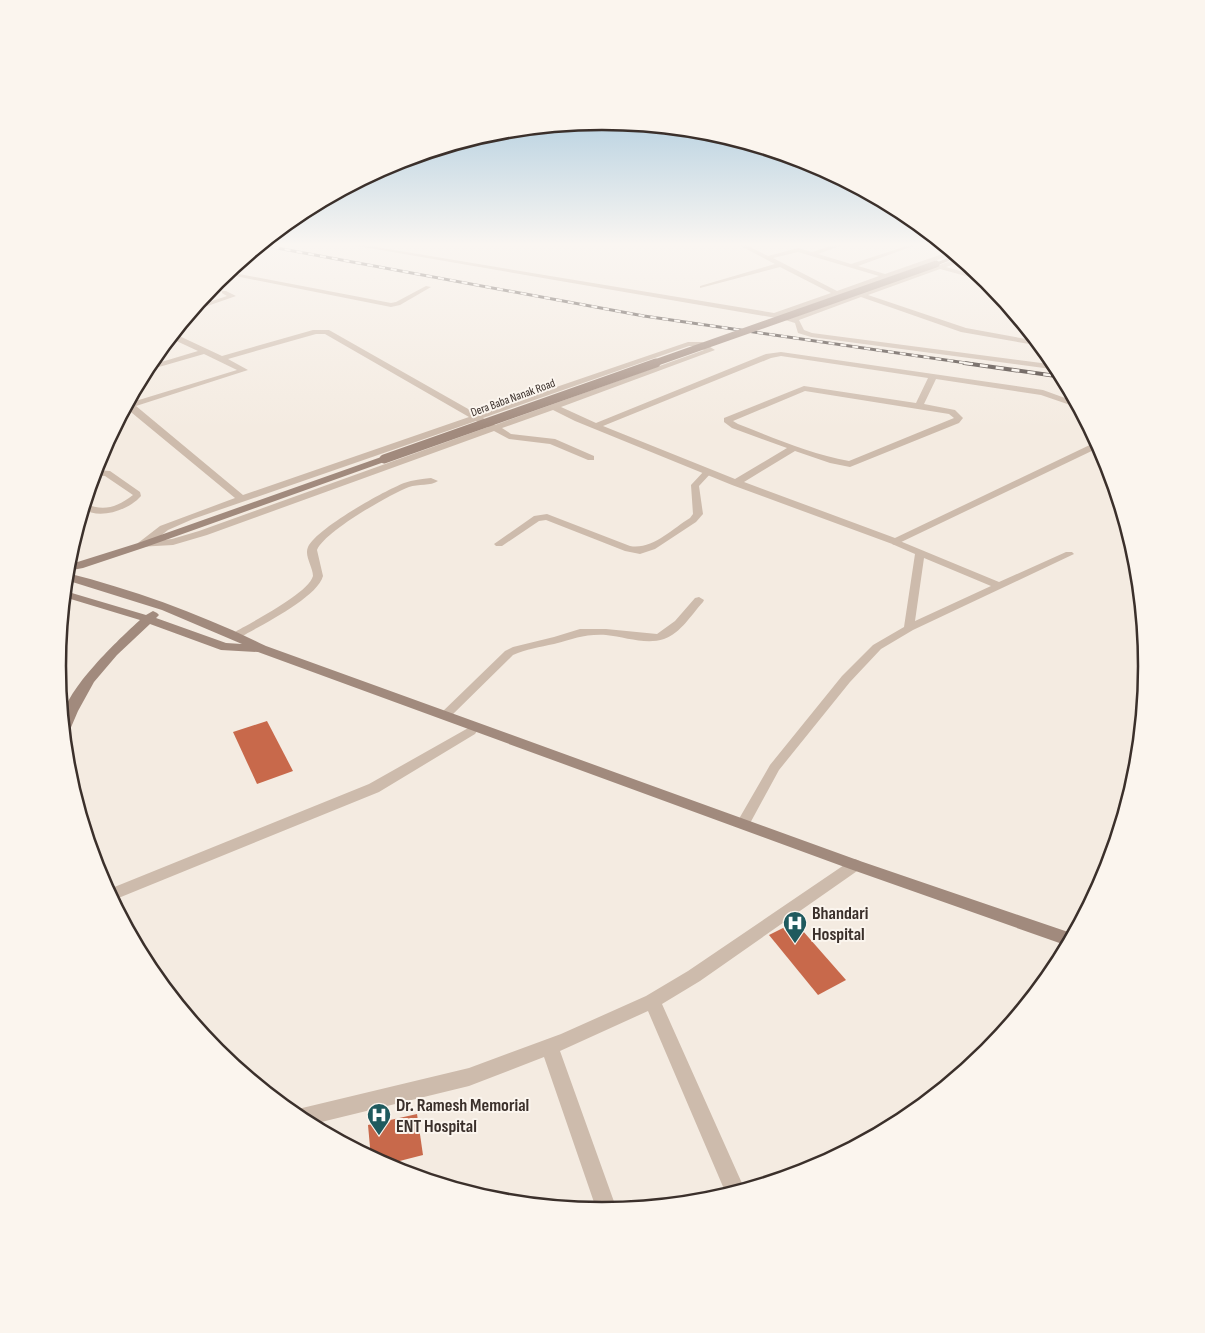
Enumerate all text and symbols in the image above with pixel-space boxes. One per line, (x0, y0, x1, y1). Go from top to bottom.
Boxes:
street label: Dera Baba Nanak Road (469, 376, 557, 420)
place label: Bhandari Hospital (812, 903, 868, 945)
hospital icon: Bhandari Hospital (782, 910, 808, 944)
place label: Dr. Ramesh Memorial ENT Hospital (396, 1095, 529, 1137)
hospital icon: Dr. Ramesh Memorial ENT Hospital (366, 1102, 392, 1136)

